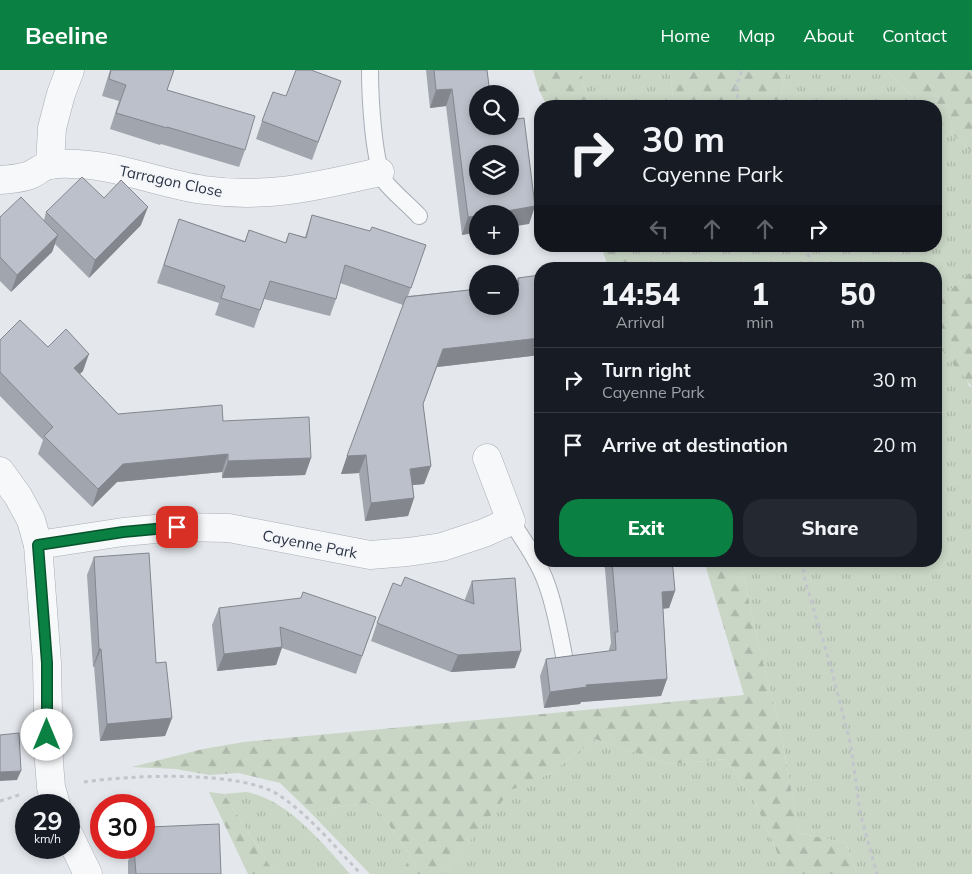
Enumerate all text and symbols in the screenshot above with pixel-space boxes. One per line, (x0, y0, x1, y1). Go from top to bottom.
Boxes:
text: Beeline (25, 20, 108, 50)
text: Home (660, 24, 710, 47)
text: Map (738, 24, 775, 47)
text: About (803, 24, 854, 47)
text: Contact (882, 24, 947, 47)
map controls (469, 85, 519, 315)
button: search (469, 85, 519, 135)
text: 30 m (642, 117, 725, 161)
icon: right (559, 120, 624, 185)
button: layers (469, 145, 519, 195)
text: Cayenne Park (642, 160, 783, 188)
street label: Tarragon Close (118, 161, 224, 201)
button: + (469, 205, 519, 255)
icon: left (645, 215, 673, 243)
icon: ahead (698, 215, 726, 243)
icon: ahead (751, 215, 779, 243)
icon: right (804, 215, 832, 243)
button: − (469, 265, 519, 315)
text: 14:54 (600, 275, 680, 313)
text: 1 (751, 275, 769, 313)
text: 50 (840, 275, 876, 313)
text: Arrival (616, 312, 665, 332)
text: min (746, 312, 774, 332)
text: m (851, 312, 865, 332)
text: Turn right (602, 358, 691, 382)
icon: right (559, 366, 587, 394)
text: 30 m (873, 368, 917, 392)
text: Cayenne Park (602, 382, 705, 402)
icon: arrive (559, 431, 587, 459)
text: Arrive at destination (602, 433, 788, 457)
text: 20 m (873, 433, 917, 457)
button: Exit (559, 499, 733, 557)
button: Share (743, 499, 917, 557)
pin (156, 506, 198, 548)
icon: arrive (163, 513, 191, 541)
street label: Cayenne Park (261, 525, 359, 563)
position arrow (20, 708, 72, 760)
speed limit sign: 30 (90, 794, 155, 859)
text: 29 (32, 805, 63, 836)
text: km/h (34, 831, 61, 846)

